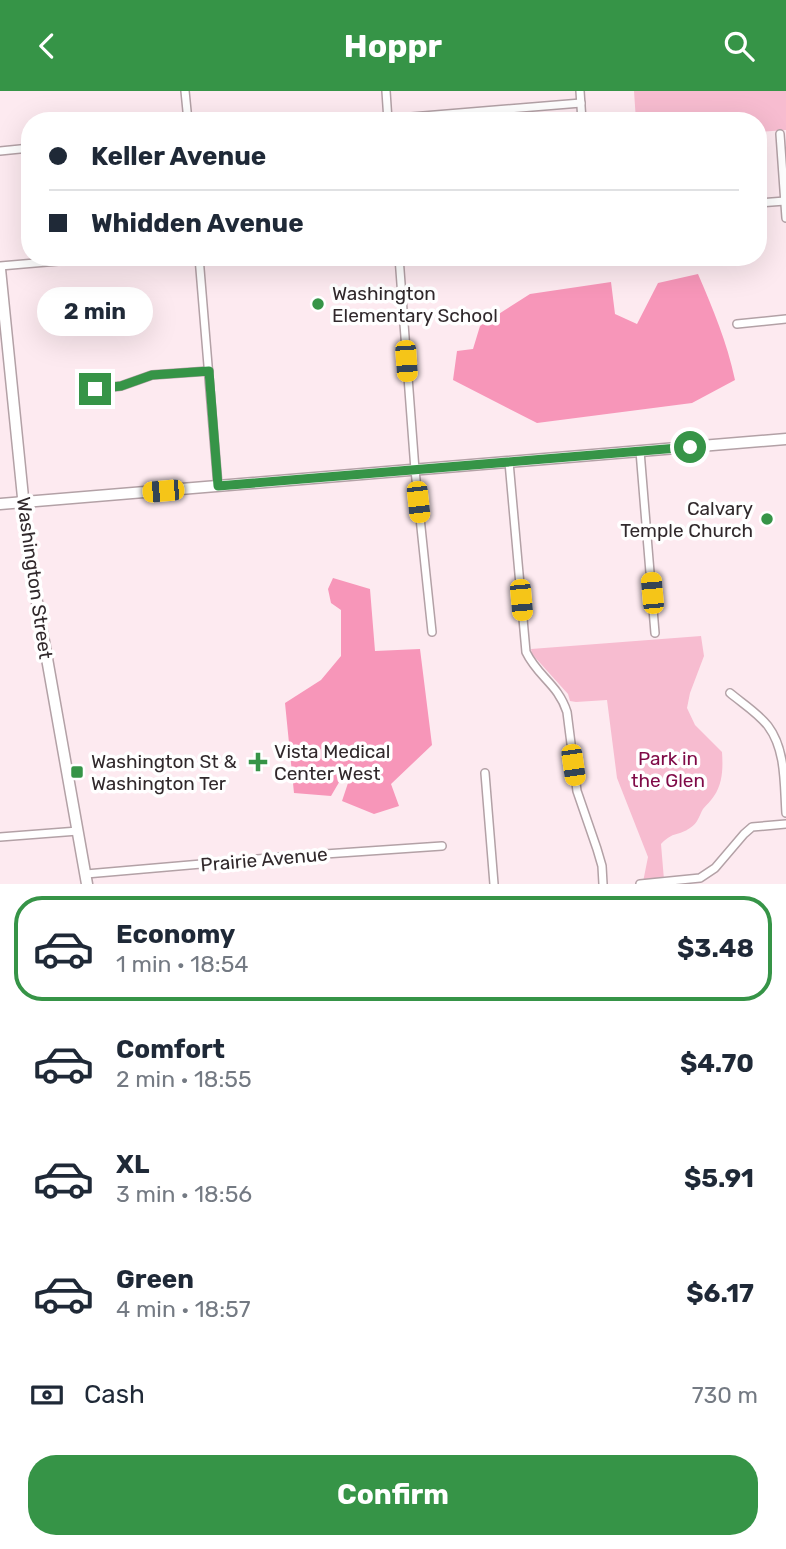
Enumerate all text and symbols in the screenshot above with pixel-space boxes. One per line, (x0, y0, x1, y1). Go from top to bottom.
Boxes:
icon: back (28, 27, 66, 65)
text: Hoppr (344, 27, 442, 65)
icon: search (720, 27, 758, 65)
text: Keller Avenue (91, 141, 266, 172)
text: Whidden Avenue (91, 208, 304, 239)
place label: Washington Elementary School (332, 282, 498, 327)
callout: 2 min (37, 287, 153, 337)
marker: Washington Elementary School (310, 296, 326, 312)
text: 2 min (64, 297, 126, 325)
car (395, 339, 418, 383)
route end (79, 373, 111, 405)
route start (674, 431, 706, 463)
car (142, 479, 185, 503)
car (406, 480, 431, 524)
street label: Washington Street (12, 496, 57, 661)
place label: Calvary Temple Church (620, 497, 753, 542)
marker: Calvary Temple Church (759, 511, 775, 527)
car (640, 571, 665, 615)
car (509, 578, 534, 622)
place label: Vista Medical Center West (274, 740, 390, 785)
car (560, 743, 587, 787)
park label: Park in the Glen (631, 747, 705, 792)
place label: Washington St & Washington Ter (91, 750, 237, 795)
marker: Vista Medical Center West (248, 752, 268, 772)
marker: Washington St & Washington Ter (69, 764, 85, 780)
street label: Prairie Avenue (200, 842, 329, 877)
icon: car (32, 917, 95, 980)
text: Economy (116, 919, 235, 950)
text: $3.48 (677, 933, 754, 964)
text: 1 min · 18:54 (116, 950, 249, 978)
icon: car (32, 1032, 95, 1095)
text: Comfort (116, 1034, 225, 1065)
text: $4.70 (680, 1048, 754, 1079)
text: 2 min · 18:55 (116, 1065, 252, 1093)
icon: car (32, 1147, 95, 1210)
text: XL (116, 1149, 149, 1180)
text: $5.91 (684, 1163, 754, 1194)
text: 3 min · 18:56 (116, 1180, 252, 1208)
icon: car (32, 1262, 95, 1325)
text: Green (116, 1264, 194, 1295)
text: $6.17 (686, 1278, 754, 1309)
text: 4 min · 18:57 (116, 1295, 251, 1323)
icon: cash (28, 1376, 66, 1414)
text: Cash (84, 1379, 145, 1410)
text: 730 m (692, 1381, 758, 1409)
button: Confirm (28, 1455, 758, 1535)

